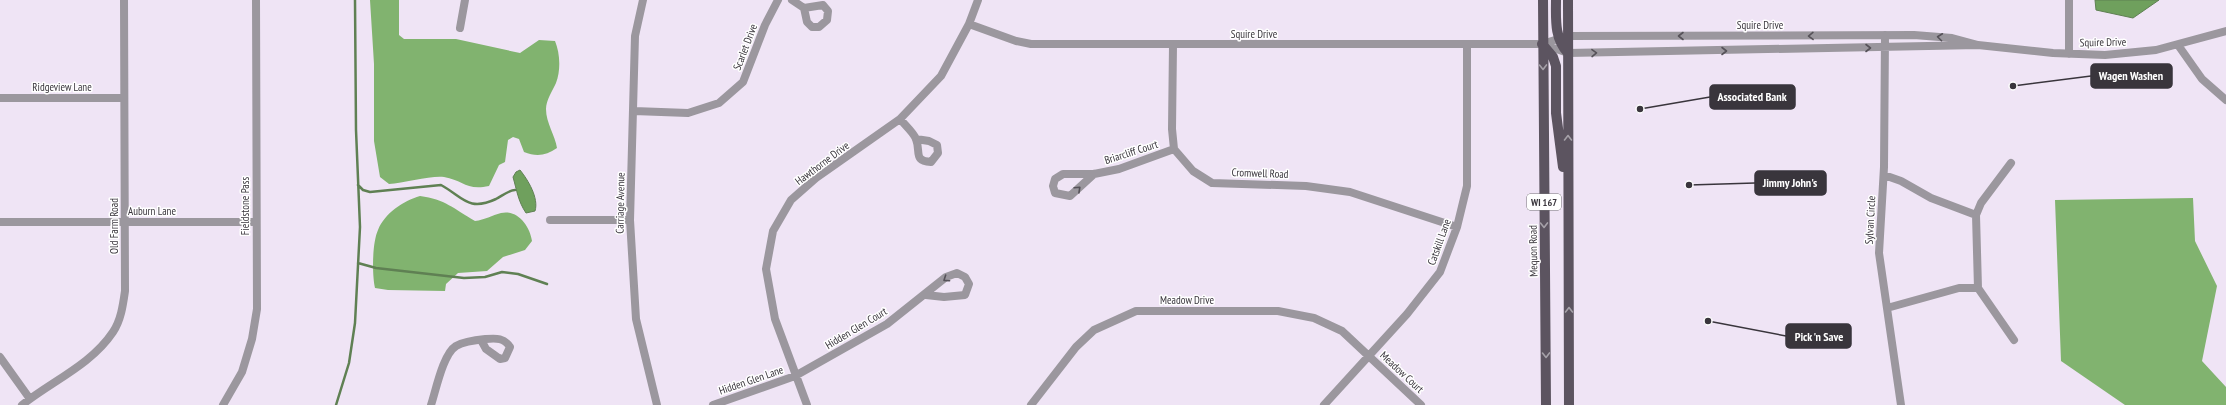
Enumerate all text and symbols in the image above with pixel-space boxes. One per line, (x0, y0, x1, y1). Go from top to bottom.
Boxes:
street label: Squire Drive (1737, 18, 1784, 32)
street label: Scarlet Drive (730, 21, 760, 72)
street label: Squire Drive (1231, 27, 1278, 41)
one-way arrow (1678, 32, 1684, 40)
one-way arrow (1808, 32, 1814, 40)
one-way arrow (1937, 33, 1943, 42)
street label: Squire Drive (2080, 35, 2127, 49)
one-way arrow (1865, 44, 1871, 52)
one-way arrow (1721, 46, 1727, 55)
one-way arrow (1591, 49, 1597, 57)
one-way arrow (1539, 64, 1547, 70)
callout: Wagen Washen (2091, 64, 2172, 88)
text: Wagen Washen (2098, 68, 2163, 83)
street label: Ridgeview Lane (32, 80, 92, 94)
callout: Associated Bank (1710, 85, 1795, 109)
text: Associated Bank (1716, 89, 1787, 104)
one-way arrow (1564, 135, 1572, 141)
street label: Briarcliff Court (1102, 137, 1160, 167)
street label: Hawthorne Drive (792, 138, 852, 188)
street label: Cromwell Road (1231, 165, 1289, 181)
callout: Jimmy John's (1755, 171, 1826, 195)
street label: Carriage Avenue (612, 172, 628, 234)
text: Jimmy John's (1762, 175, 1817, 190)
street label: Fieldstone Pass (238, 177, 252, 235)
one-way arrow (1073, 186, 1080, 193)
road number: WI 167 (1527, 194, 1561, 210)
street label: Sylvan Circle (1862, 195, 1878, 245)
street label: Old Farm Road (107, 198, 121, 254)
street label: Auburn Lane (128, 204, 176, 218)
street label: Catskill Lane (1424, 216, 1454, 267)
one-way arrow (1540, 222, 1548, 228)
street label: Mequon Road (1526, 225, 1540, 277)
one-way arrow (944, 274, 951, 281)
street label: Meadow Drive (1160, 293, 1214, 307)
street label: Hidden Glen Court (822, 304, 890, 352)
one-way arrow (1565, 307, 1573, 313)
callout: Pick 'n Save (1786, 324, 1851, 348)
text: Pick 'n Save (1795, 329, 1843, 344)
street label: Meadow Court (1377, 348, 1427, 396)
one-way arrow (1541, 352, 1550, 358)
street label: Hidden Glen Lane (717, 362, 786, 398)

